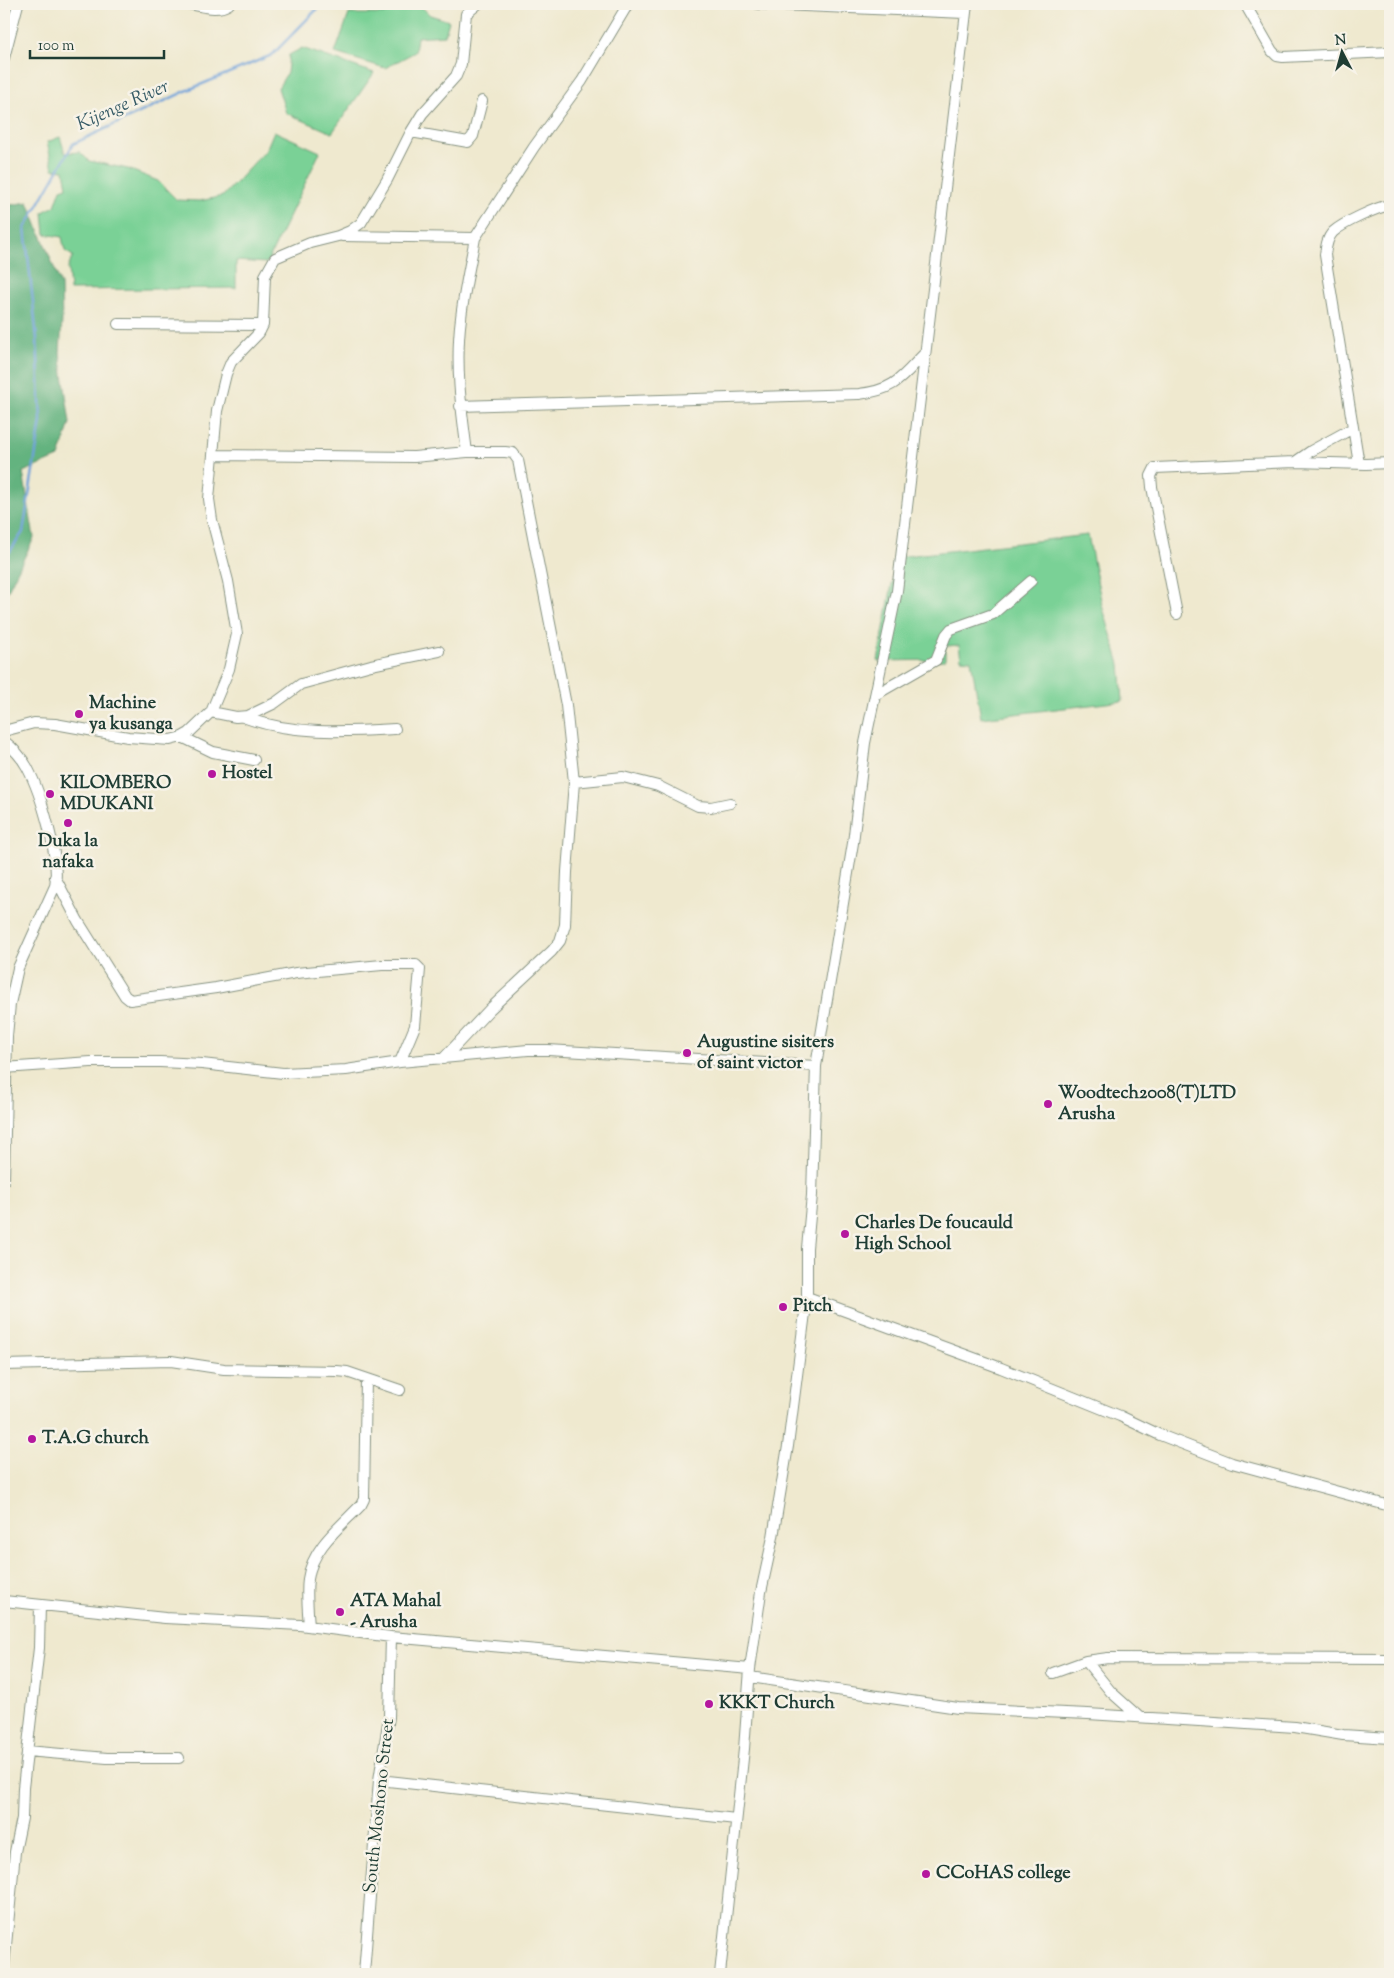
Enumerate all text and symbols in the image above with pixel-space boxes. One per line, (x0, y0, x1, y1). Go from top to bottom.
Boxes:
scale bar (30, 28, 164, 60)
north arrow (1316, 28, 1366, 78)
text: N (1334, 31, 1347, 52)
text: 100 m (38, 36, 75, 57)
water label: Kijenge River (72, 73, 174, 138)
place label: Machine ya kusanga (89, 691, 174, 738)
marker: Machine ya kusanga (73, 708, 85, 720)
place label: Hostel (222, 761, 274, 787)
marker: Hostel (206, 768, 218, 780)
place label: KILOMBERO MDUKANI (60, 771, 171, 818)
marker: KILOMBERO MDUKANI (44, 788, 56, 800)
marker: Duka la nafaka (62, 817, 74, 829)
place label: Duka la nafaka (38, 829, 99, 876)
place label: Augustine sisiters of saint victor (697, 1030, 834, 1077)
marker: Augustine sisiters of saint victor (681, 1047, 693, 1059)
place label: Woodtech2008(T)LTD Arusha (1058, 1081, 1236, 1128)
marker: Woodtech2008(T)LTD Arusha (1042, 1098, 1054, 1110)
place label: Charles De foucauld High School (855, 1211, 1014, 1258)
marker: Charles De foucauld High School (839, 1228, 851, 1240)
place label: Pitch (793, 1294, 833, 1320)
marker: Pitch (777, 1301, 789, 1313)
place label: T.A.G church (42, 1426, 149, 1452)
marker: T.A.G church (26, 1433, 38, 1445)
place label: ATA Mahal - Arusha (350, 1589, 442, 1636)
marker: ATA Mahal - Arusha (334, 1606, 346, 1618)
place label: KKKT Church (719, 1691, 835, 1717)
marker: KKKT Church (703, 1698, 715, 1710)
street label: South Moshono Street (358, 1717, 402, 1895)
place label: CCoHAS college (936, 1861, 1071, 1887)
marker: CCoHAS college (920, 1868, 932, 1880)

